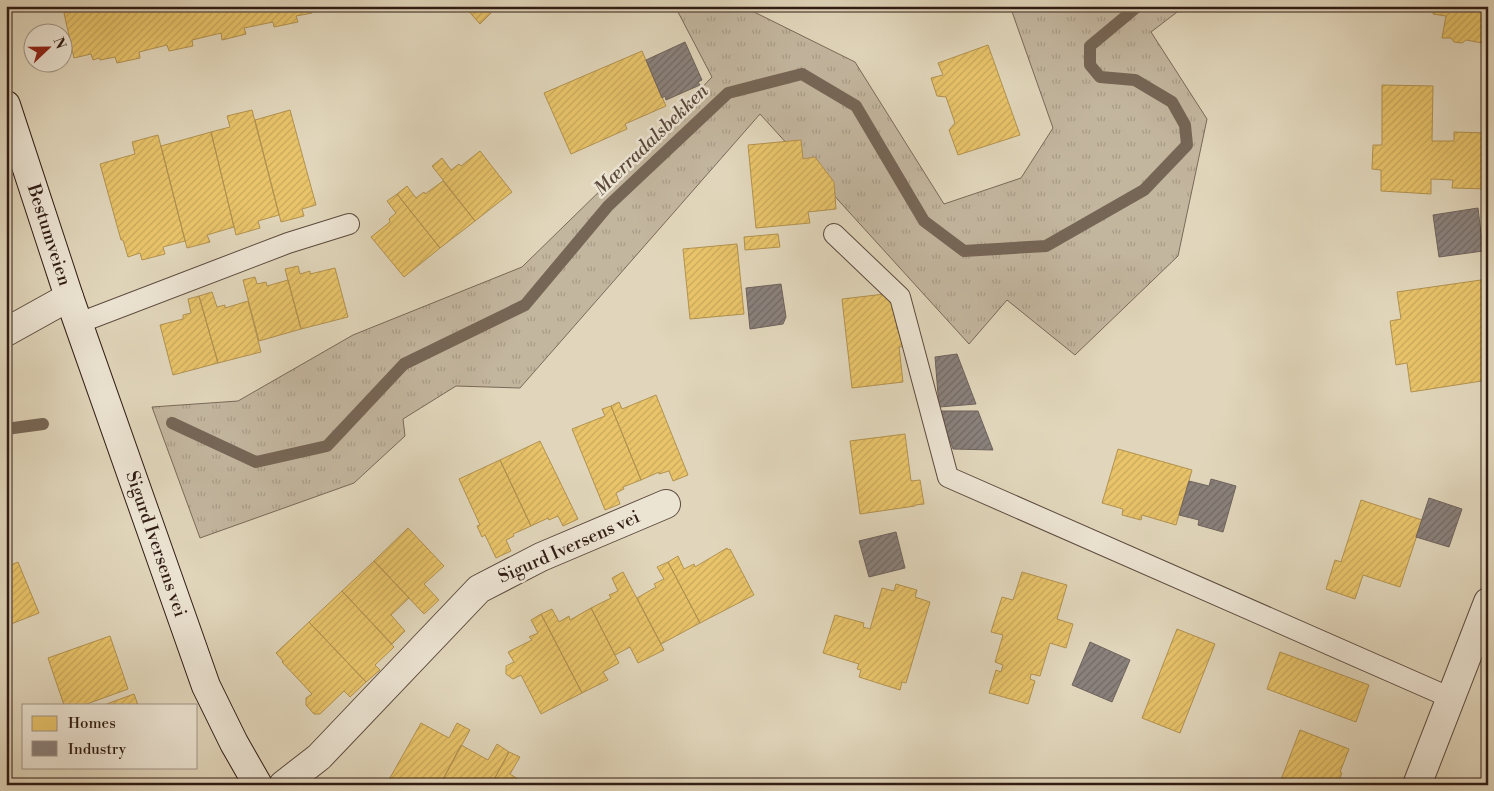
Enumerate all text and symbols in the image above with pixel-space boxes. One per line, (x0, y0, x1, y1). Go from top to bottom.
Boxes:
north arrow (22, 22, 72, 72)
text: N (49, 35, 70, 52)
water label: Mærradalsbekken (589, 79, 714, 201)
street label: Bestumveien (21, 180, 76, 289)
street label: Sigurd Iversens vei (120, 468, 192, 620)
street label: Sigurd Iversens vei (495, 505, 644, 589)
legend (22, 704, 198, 768)
text: Homes (68, 714, 116, 733)
text: Industry (68, 740, 127, 759)

